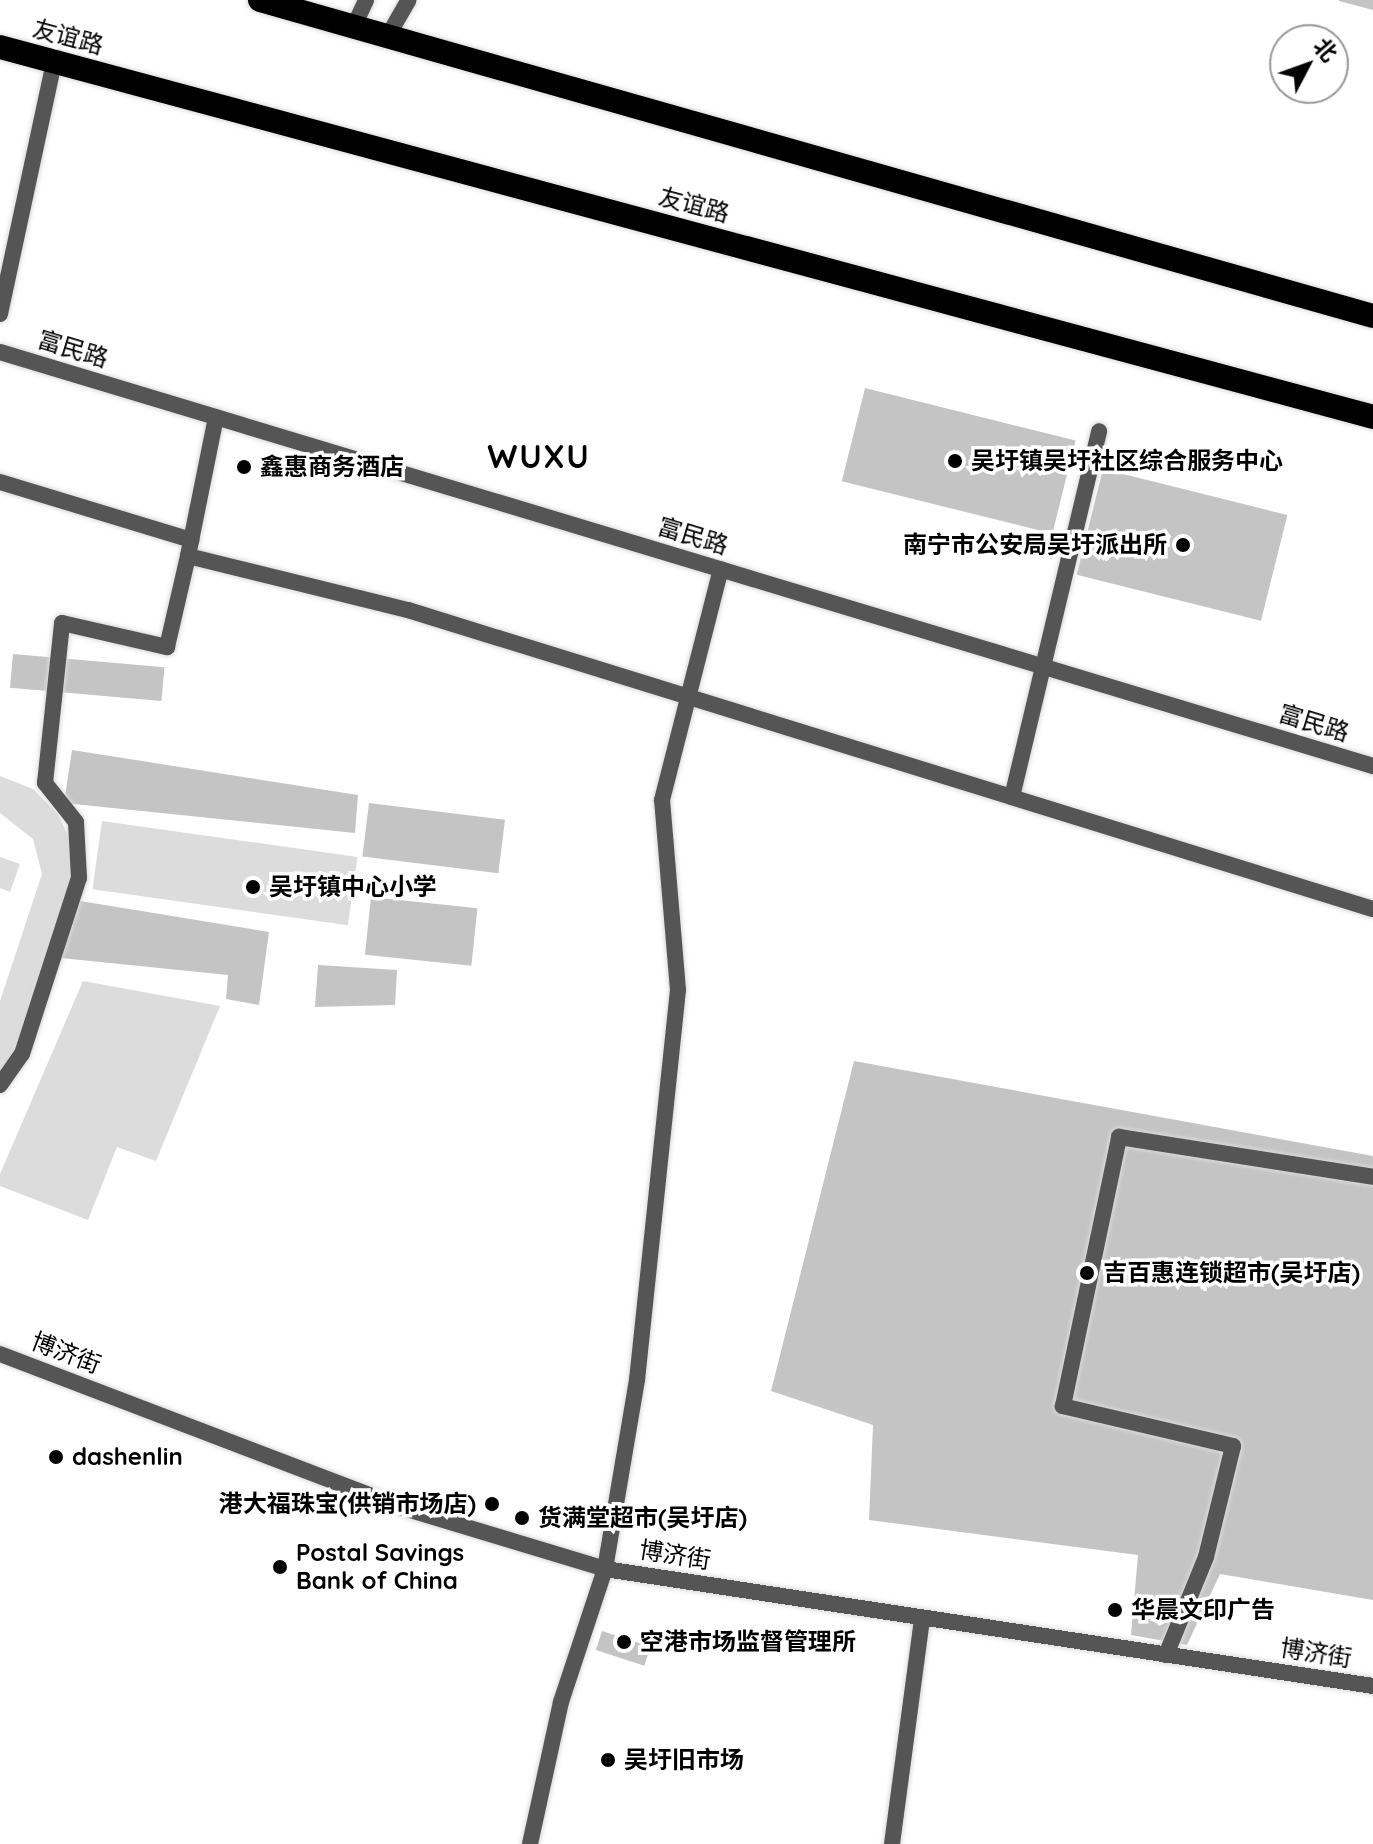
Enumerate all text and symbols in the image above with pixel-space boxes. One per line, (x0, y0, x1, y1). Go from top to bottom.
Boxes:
street label: 友谊路 (29, 14, 107, 60)
north arrow (1269, 24, 1349, 104)
text: 北 (1308, 32, 1343, 67)
street label: 友谊路 (655, 182, 733, 228)
street label: 富民路 (34, 325, 112, 373)
district label: WUXU (487, 437, 591, 475)
place label: 吴圩镇吴圩社区综合服务中心 (971, 447, 1283, 475)
marker: 吴圩镇吴圩社区综合服务中心 (946, 452, 964, 470)
place label: 鑫惠商务酒店 (260, 453, 404, 481)
marker: 鑫惠商务酒店 (235, 458, 253, 476)
street label: 富民路 (654, 512, 732, 560)
place label: 南宁市公安局吴圩派出所 (903, 531, 1167, 559)
marker: 南宁市公安局吴圩派出所 (1174, 536, 1192, 554)
street label: 富民路 (1275, 699, 1353, 747)
place label: 吴圩镇中心小学 (269, 873, 437, 901)
marker: 吴圩镇中心小学 (244, 878, 262, 896)
place label: 吉百惠连锁超市(吴圩店) (1103, 1259, 1360, 1287)
marker: 吉百惠连锁超市(吴圩店) (1078, 1264, 1096, 1282)
street label: 博济街 (27, 1327, 105, 1379)
place label: dashenlin (72, 1443, 183, 1471)
marker: dashenlin (47, 1448, 65, 1466)
place label: 港大福珠宝(供销市场店) (219, 1490, 476, 1518)
marker: 港大福珠宝(供销市场店) (483, 1495, 501, 1513)
place label: 货满堂超市(吴圩店) (538, 1504, 747, 1532)
marker: 货满堂超市(吴圩店) (513, 1509, 531, 1527)
street label: 博济街 (637, 1535, 713, 1575)
place label: Postal Savings Bank of China (296, 1539, 464, 1595)
marker: Postal Savings Bank of China (271, 1558, 289, 1576)
place label: 华晨文印广告 (1131, 1596, 1275, 1624)
marker: 华晨文印广告 (1106, 1601, 1124, 1619)
place label: 空港市场监督管理所 (640, 1628, 856, 1656)
marker: 空港市场监督管理所 (615, 1633, 633, 1651)
street label: 博济街 (1278, 1633, 1354, 1673)
place label: 吴圩旧市场 (624, 1746, 744, 1774)
marker: 吴圩旧市场 (599, 1751, 617, 1769)

